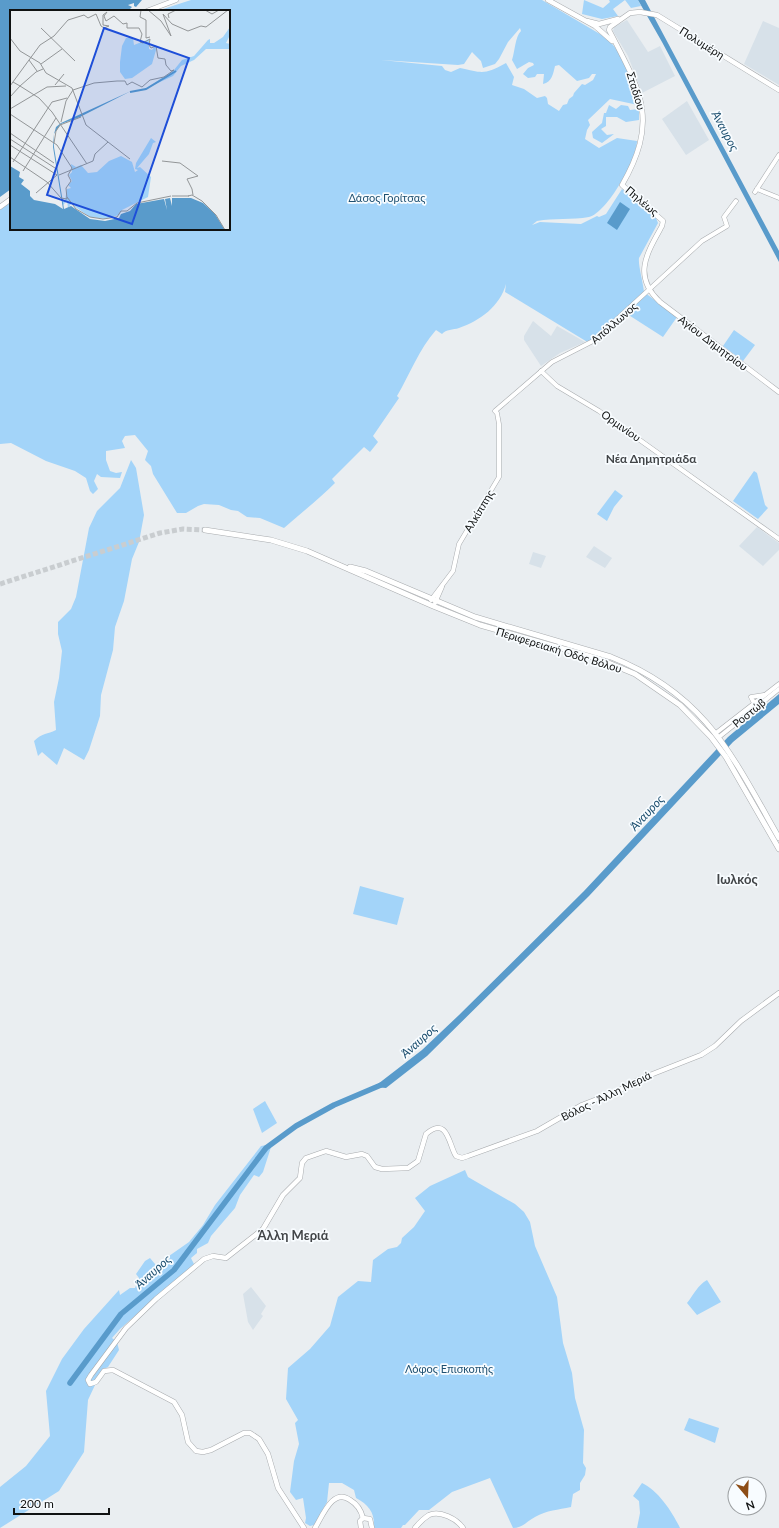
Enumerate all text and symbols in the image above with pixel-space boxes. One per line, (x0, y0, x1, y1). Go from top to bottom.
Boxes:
inset map (10, 10, 230, 230)
street label: Πολυμέρη (677, 24, 727, 61)
street label: Σταδίου (625, 70, 648, 111)
water label: Άναυρος (708, 107, 743, 154)
street label: Πηλέως (623, 183, 661, 218)
park label: Δάσος Γορίτσας (349, 191, 425, 204)
street label: Απόλλωνος (588, 299, 639, 346)
street label: Αγίου Δημητρίου (676, 312, 751, 373)
street label: Ορμινίου (599, 407, 643, 444)
district label: Νέα Δημητριάδα (606, 451, 697, 466)
street label: Αλκίππης (461, 487, 496, 534)
street label: Περιφερειακή Οδός Βόλου (495, 624, 624, 675)
street label: Ροστώβ (730, 695, 768, 730)
water label: Άναυρος (626, 791, 667, 834)
district label: Ιωλκός (716, 871, 758, 887)
water label: Άναυρος (397, 1020, 440, 1061)
street label: Βόλος - Άλλη Μεριά (559, 1068, 653, 1123)
district label: Άλλη Μεριά (256, 1227, 329, 1243)
water label: Άναυρος (131, 1251, 174, 1292)
park label: Λόφος Επισκοπής (405, 1362, 493, 1375)
north arrow (727, 1476, 767, 1516)
scale bar (14, 1490, 109, 1516)
text: 200 m (20, 1496, 54, 1511)
text: N (744, 1498, 757, 1513)

